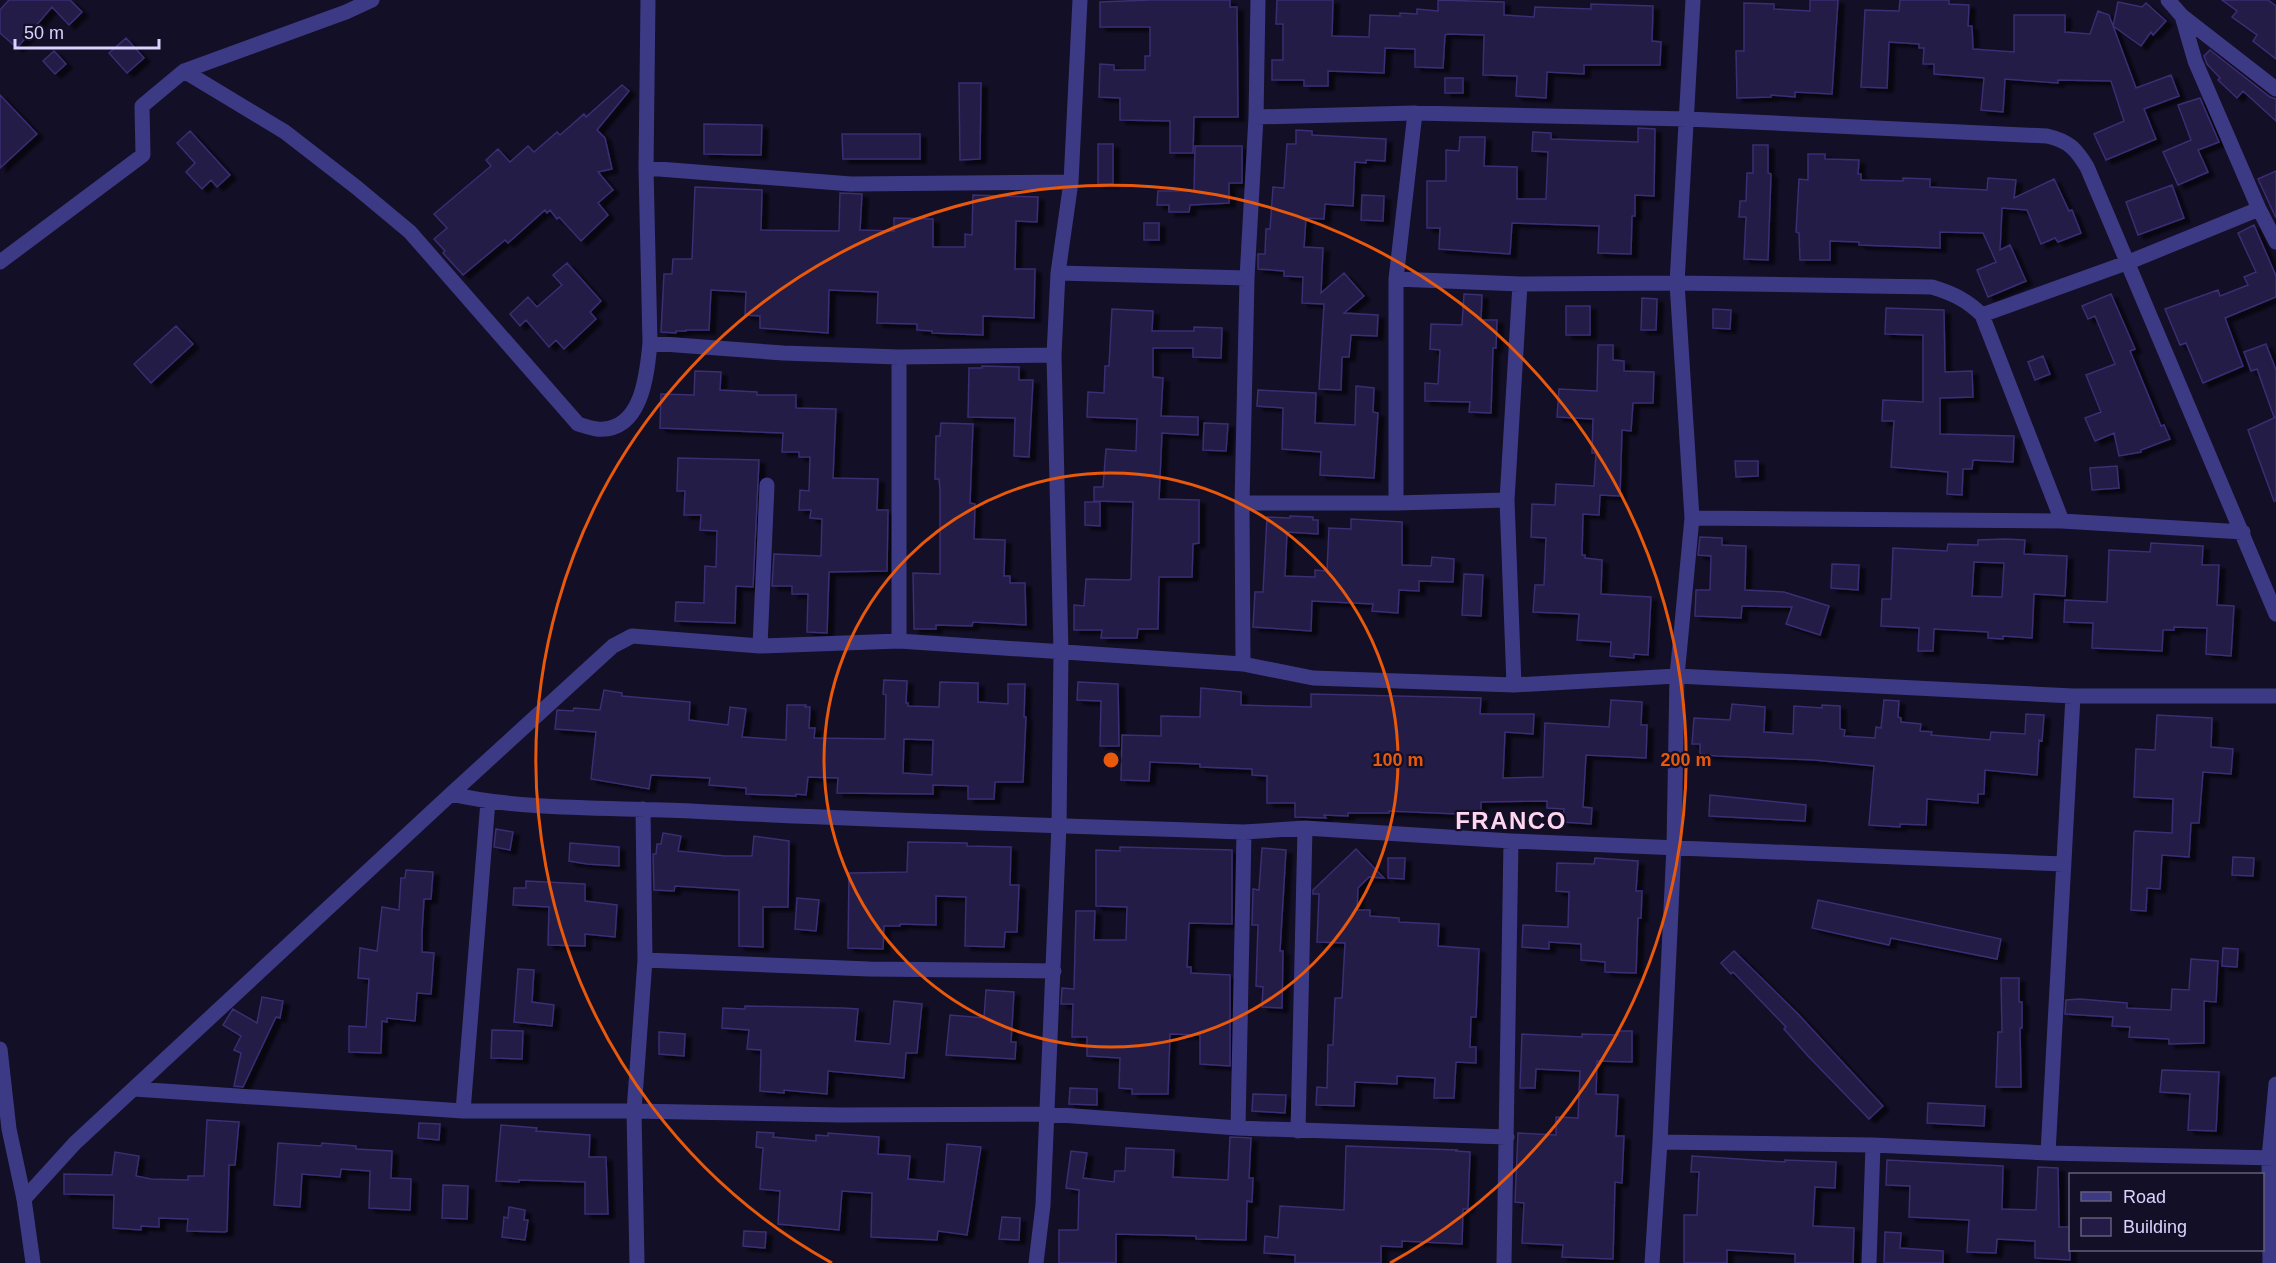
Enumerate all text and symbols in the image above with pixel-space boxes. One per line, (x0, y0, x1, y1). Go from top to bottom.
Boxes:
scale bar (15, 12, 159, 50)
text: 50 m (24, 23, 64, 43)
centre of rings (1101, 750, 1121, 770)
text: 100 m (1372, 750, 1424, 770)
text: 200 m (1660, 750, 1712, 770)
district label: FRANCO (1455, 807, 1567, 834)
legend (2069, 1173, 2264, 1251)
text: Road (2123, 1187, 2166, 1207)
text: Building (2123, 1217, 2187, 1237)

